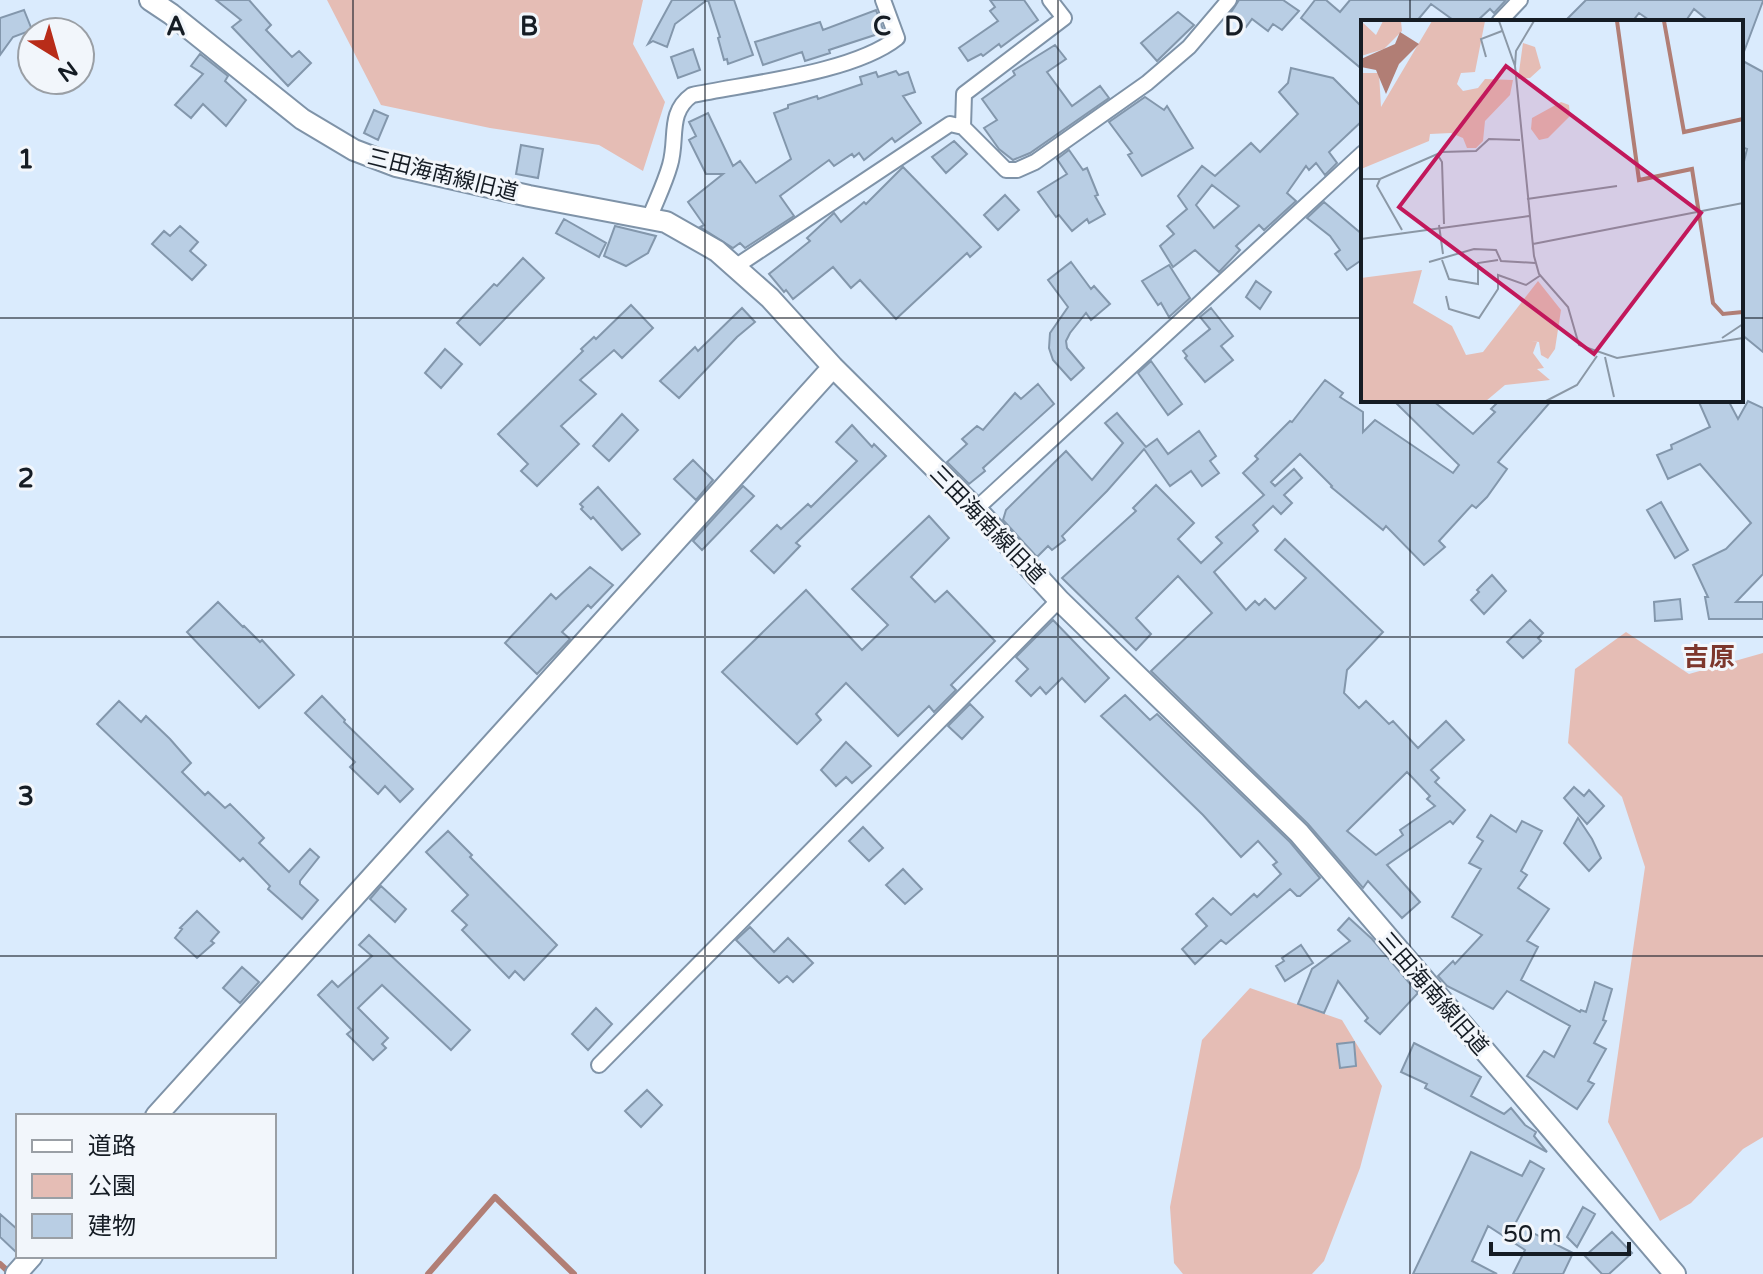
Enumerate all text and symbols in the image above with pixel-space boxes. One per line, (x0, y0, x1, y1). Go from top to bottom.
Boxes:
text: A (166, 11, 186, 42)
text: B (520, 11, 538, 42)
text: C (873, 11, 891, 42)
text: D (1224, 11, 1244, 42)
north arrow (16, 16, 96, 96)
inset map (1361, 20, 1743, 402)
text: N (53, 55, 82, 87)
text: 1 (18, 144, 34, 175)
street label: 三田海南線旧道 (365, 144, 521, 206)
street label: 三田海南線旧道 (924, 460, 1050, 589)
text: 2 (18, 463, 34, 494)
district label: 吉原 (1683, 642, 1735, 673)
text: 3 (18, 781, 34, 812)
street label: 三田海南線旧道 (1373, 927, 1494, 1060)
legend (16, 1114, 276, 1258)
text: 道路 (88, 1132, 136, 1161)
text: 公園 (88, 1172, 136, 1201)
scale bar (1491, 1206, 1629, 1256)
text: 建物 (88, 1212, 136, 1241)
text: 50 m (1503, 1220, 1561, 1249)

